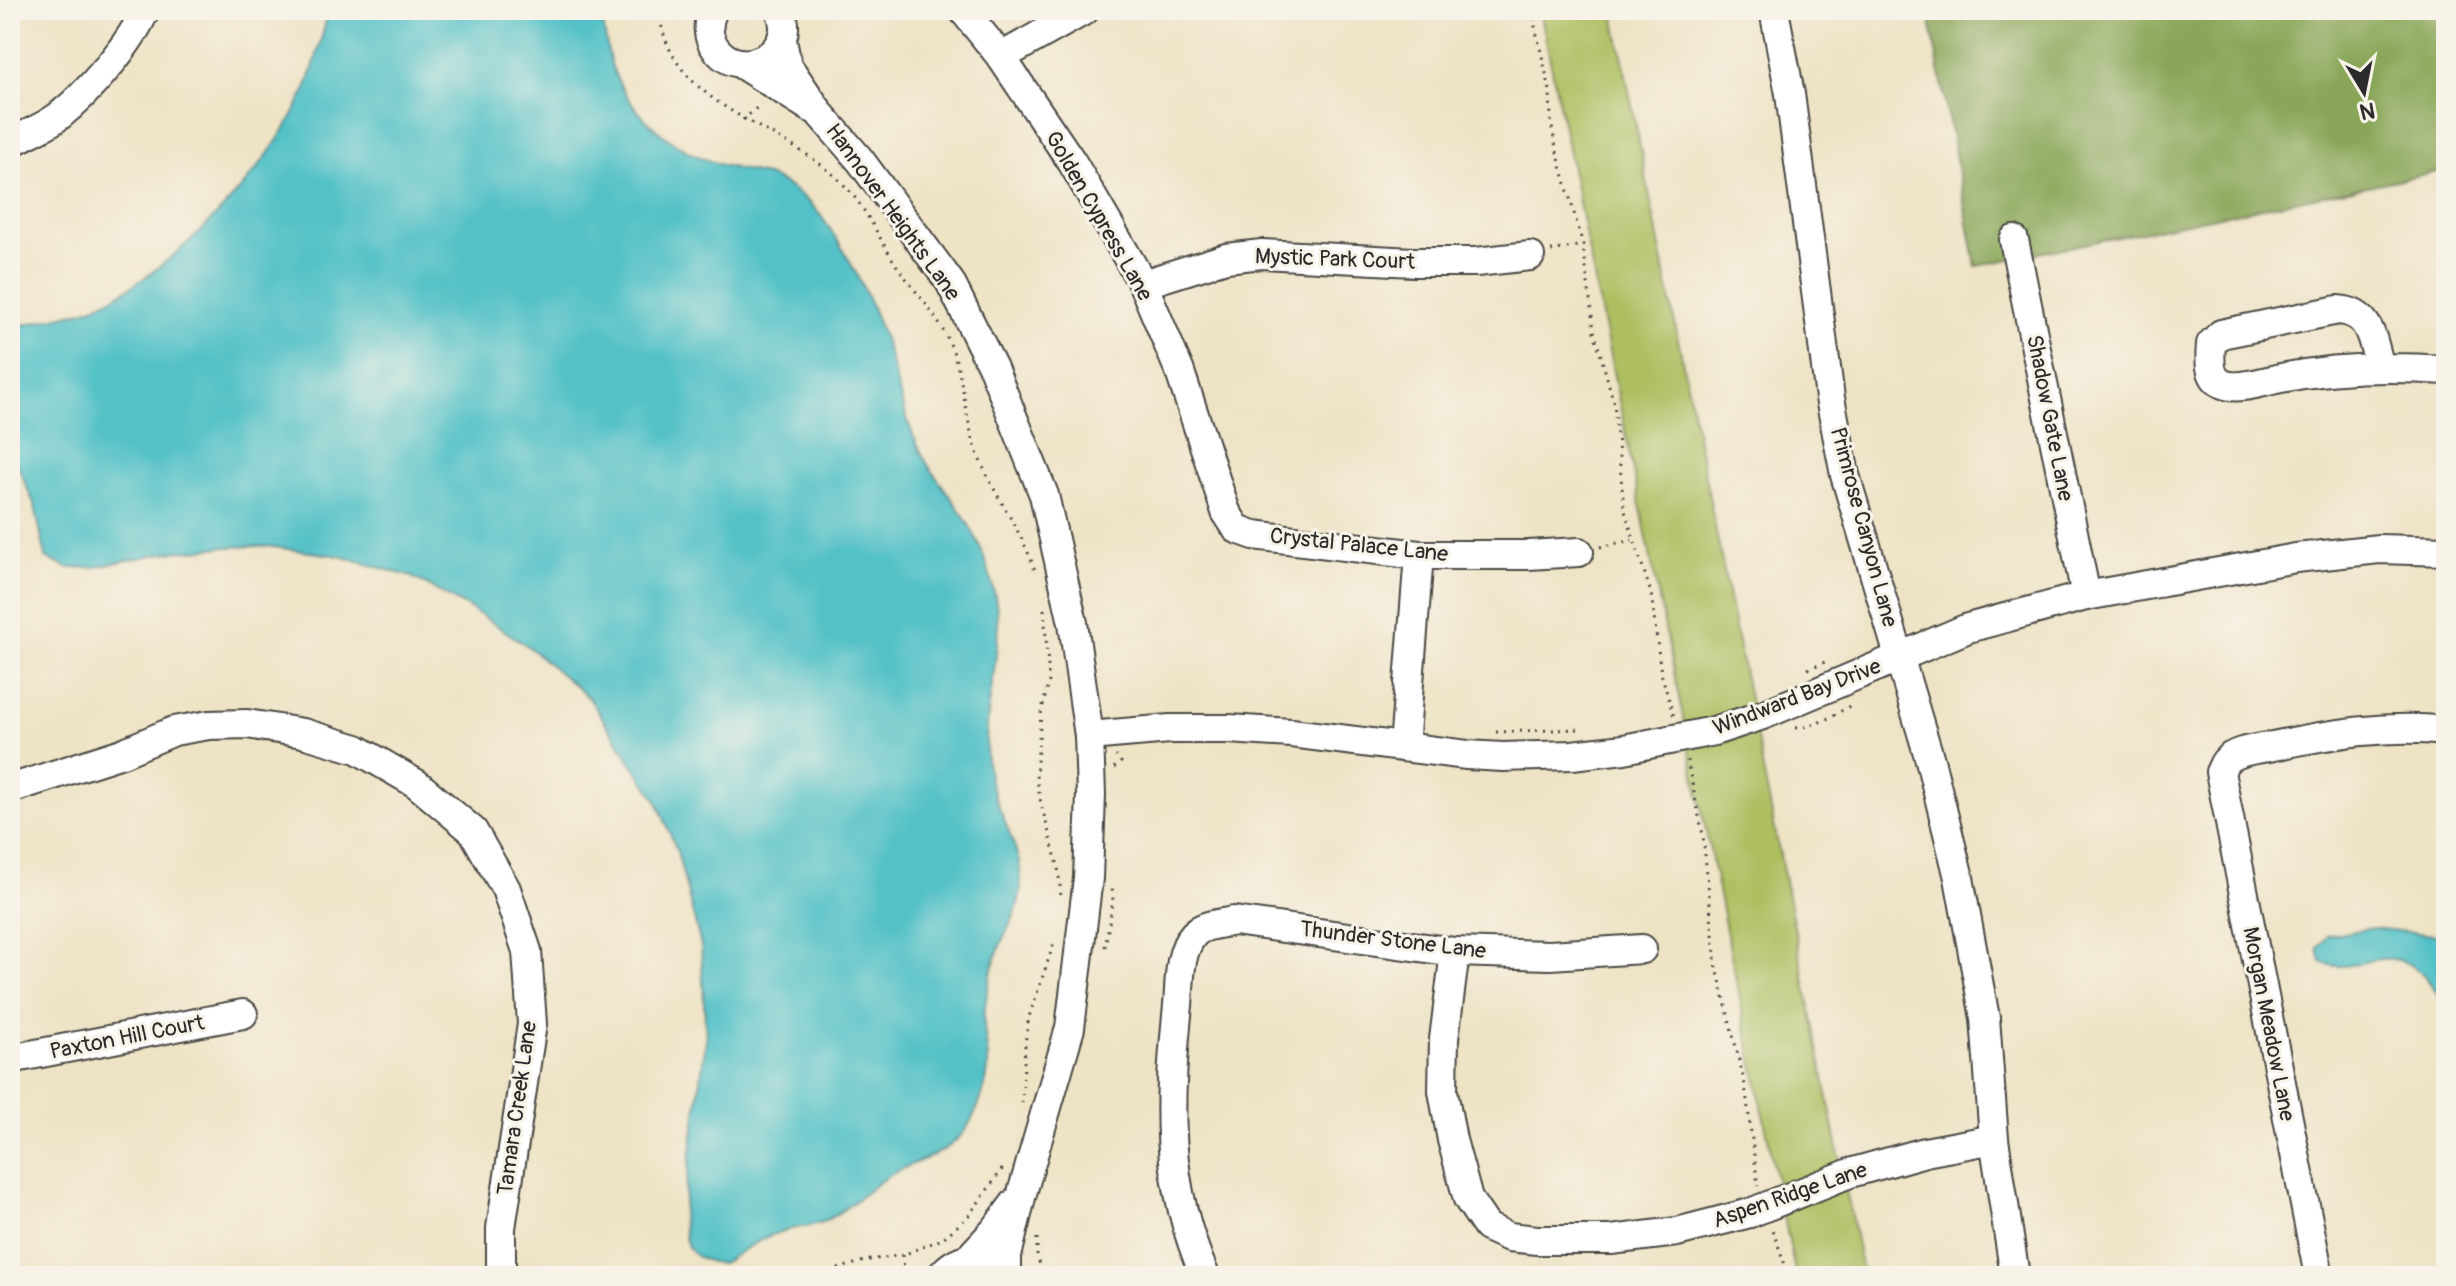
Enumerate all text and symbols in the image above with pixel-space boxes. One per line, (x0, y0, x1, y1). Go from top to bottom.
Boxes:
north arrow (2324, 52, 2404, 132)
text: N (2357, 96, 2377, 126)
street label: Hannover Heights Lane (819, 118, 967, 306)
street label: Golden Cypress Lane (1039, 126, 1159, 306)
street label: Mystic Park Court (1254, 242, 1416, 276)
street label: Shadow Gate Lane (2020, 332, 2080, 504)
street label: Primrose Canyon Lane (1824, 424, 1904, 630)
street label: Crystal Palace Lane (1269, 522, 1450, 568)
street label: Windward Bay Drive (1709, 652, 1885, 742)
street label: Thunder Stone Lane (1298, 915, 1488, 965)
street label: Morgan Meadow Lane (2236, 925, 2302, 1124)
street label: Paxton Hill Court (48, 1008, 207, 1066)
street label: Tamara Creek Lane (491, 1019, 543, 1197)
street label: Aspen Ridge Lane (1709, 1155, 1871, 1235)

